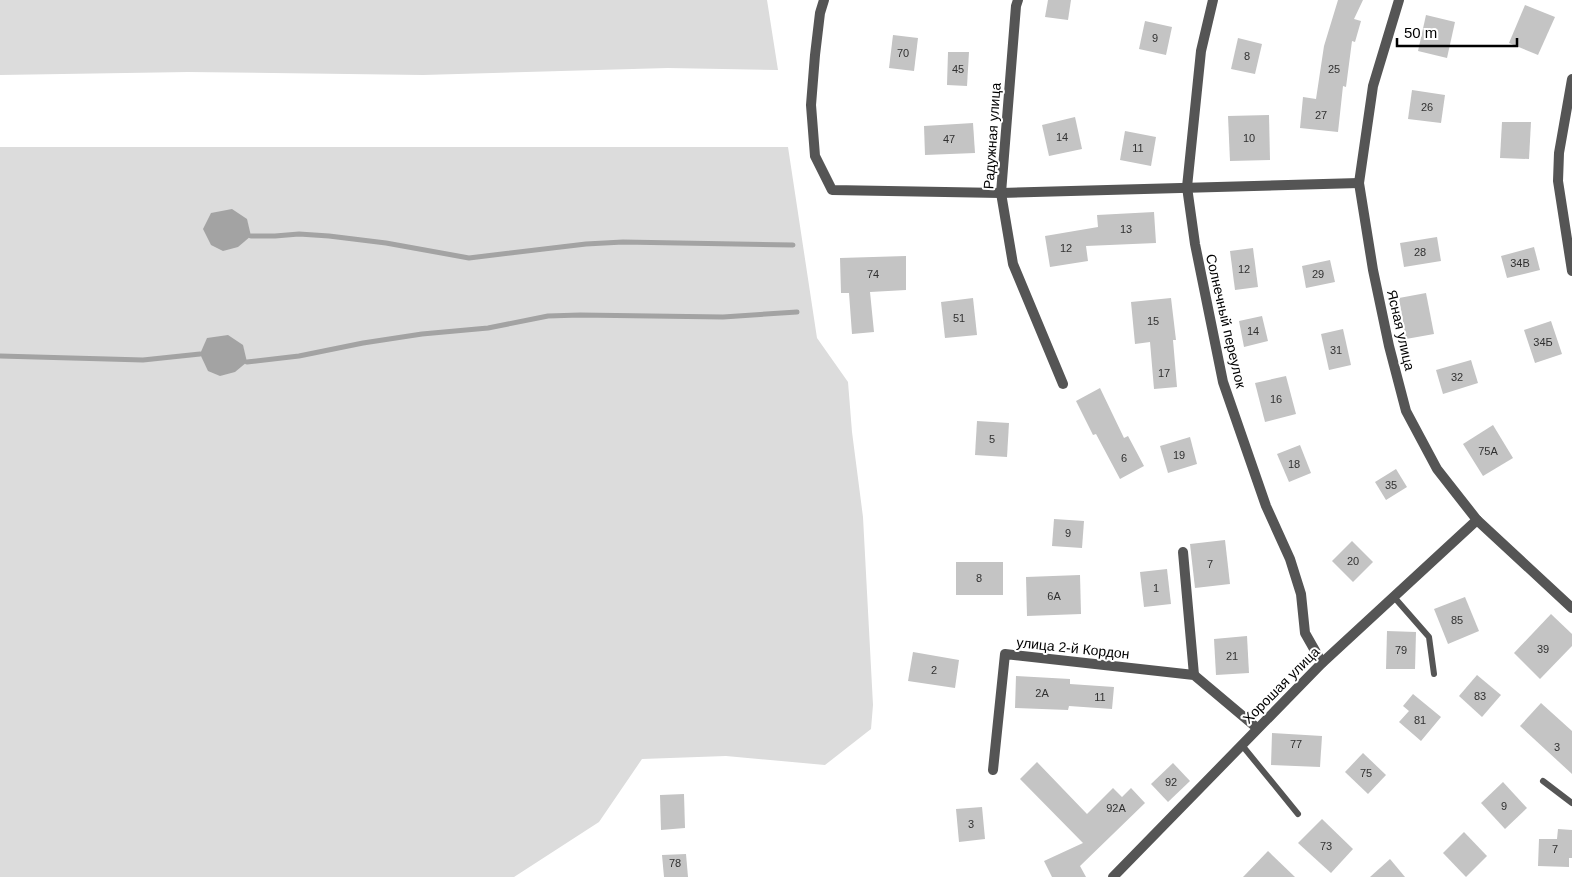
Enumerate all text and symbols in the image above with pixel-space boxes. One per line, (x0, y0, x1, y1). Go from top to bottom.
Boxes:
scale bar (1397, 15, 1517, 47)
text: 50 m (1404, 24, 1437, 41)
house number: 9 (1152, 32, 1158, 44)
house number: 70 (897, 47, 909, 59)
house number: 8 (1244, 50, 1250, 62)
house number: 45 (952, 63, 964, 75)
house number: 25 (1328, 63, 1340, 75)
street label: Радужная улица (980, 82, 1004, 190)
house number: 26 (1421, 101, 1433, 113)
house number: 27 (1315, 109, 1327, 121)
house number: 14 (1056, 131, 1068, 143)
house number: 10 (1243, 132, 1255, 144)
house number: 47 (943, 133, 955, 145)
house number: 11 (1132, 142, 1144, 154)
house number: 13 (1120, 223, 1132, 235)
house number: 12 (1060, 242, 1072, 254)
house number: 28 (1414, 246, 1426, 258)
street label: Солнечный переулок (1203, 252, 1249, 391)
house number: 34В (1510, 257, 1530, 269)
house number: 12 (1238, 263, 1250, 275)
house number: 74 (867, 268, 879, 280)
house number: 29 (1312, 268, 1324, 280)
street label: Ясная улица (1384, 288, 1418, 372)
house number: 51 (953, 312, 965, 324)
house number: 15 (1147, 315, 1159, 327)
house number: 14 (1247, 325, 1259, 337)
house number: 34Б (1533, 336, 1553, 348)
house number: 31 (1330, 344, 1342, 356)
house number: 17 (1158, 367, 1170, 379)
house number: 32 (1451, 371, 1463, 383)
house number: 16 (1270, 393, 1282, 405)
house number: 5 (989, 433, 995, 445)
house number: 75А (1478, 445, 1498, 457)
house number: 19 (1173, 449, 1185, 461)
house number: 6 (1121, 452, 1127, 464)
house number: 18 (1288, 458, 1300, 470)
house number: 35 (1385, 479, 1397, 491)
house number: 9 (1065, 527, 1071, 539)
house number: 20 (1347, 555, 1359, 567)
house number: 7 (1207, 558, 1213, 570)
house number: 8 (976, 572, 982, 584)
house number: 1 (1153, 582, 1159, 594)
house number: 6А (1047, 590, 1061, 602)
house number: 85 (1451, 614, 1463, 626)
street label: улица 2-й Кордон (1016, 634, 1130, 662)
street label: Хорошая улица (1239, 643, 1323, 727)
house number: 39 (1537, 643, 1549, 655)
house number: 79 (1395, 644, 1407, 656)
house number: 21 (1226, 650, 1238, 662)
house number: 2 (931, 664, 937, 676)
house number: 2А (1035, 687, 1049, 699)
house number: 83 (1474, 690, 1486, 702)
house number: 11 (1094, 691, 1106, 703)
house number: 81 (1414, 714, 1426, 726)
house number: 77 (1290, 738, 1302, 750)
house number: 3 (1554, 741, 1560, 753)
house number: 75 (1360, 767, 1372, 779)
house number: 92 (1165, 776, 1177, 788)
house number: 9 (1501, 800, 1507, 812)
house number: 92А (1106, 802, 1126, 814)
house number: 3 (968, 818, 974, 830)
house number: 73 (1320, 840, 1332, 852)
house number: 7 (1552, 843, 1558, 855)
house number: 78 (669, 857, 681, 869)

